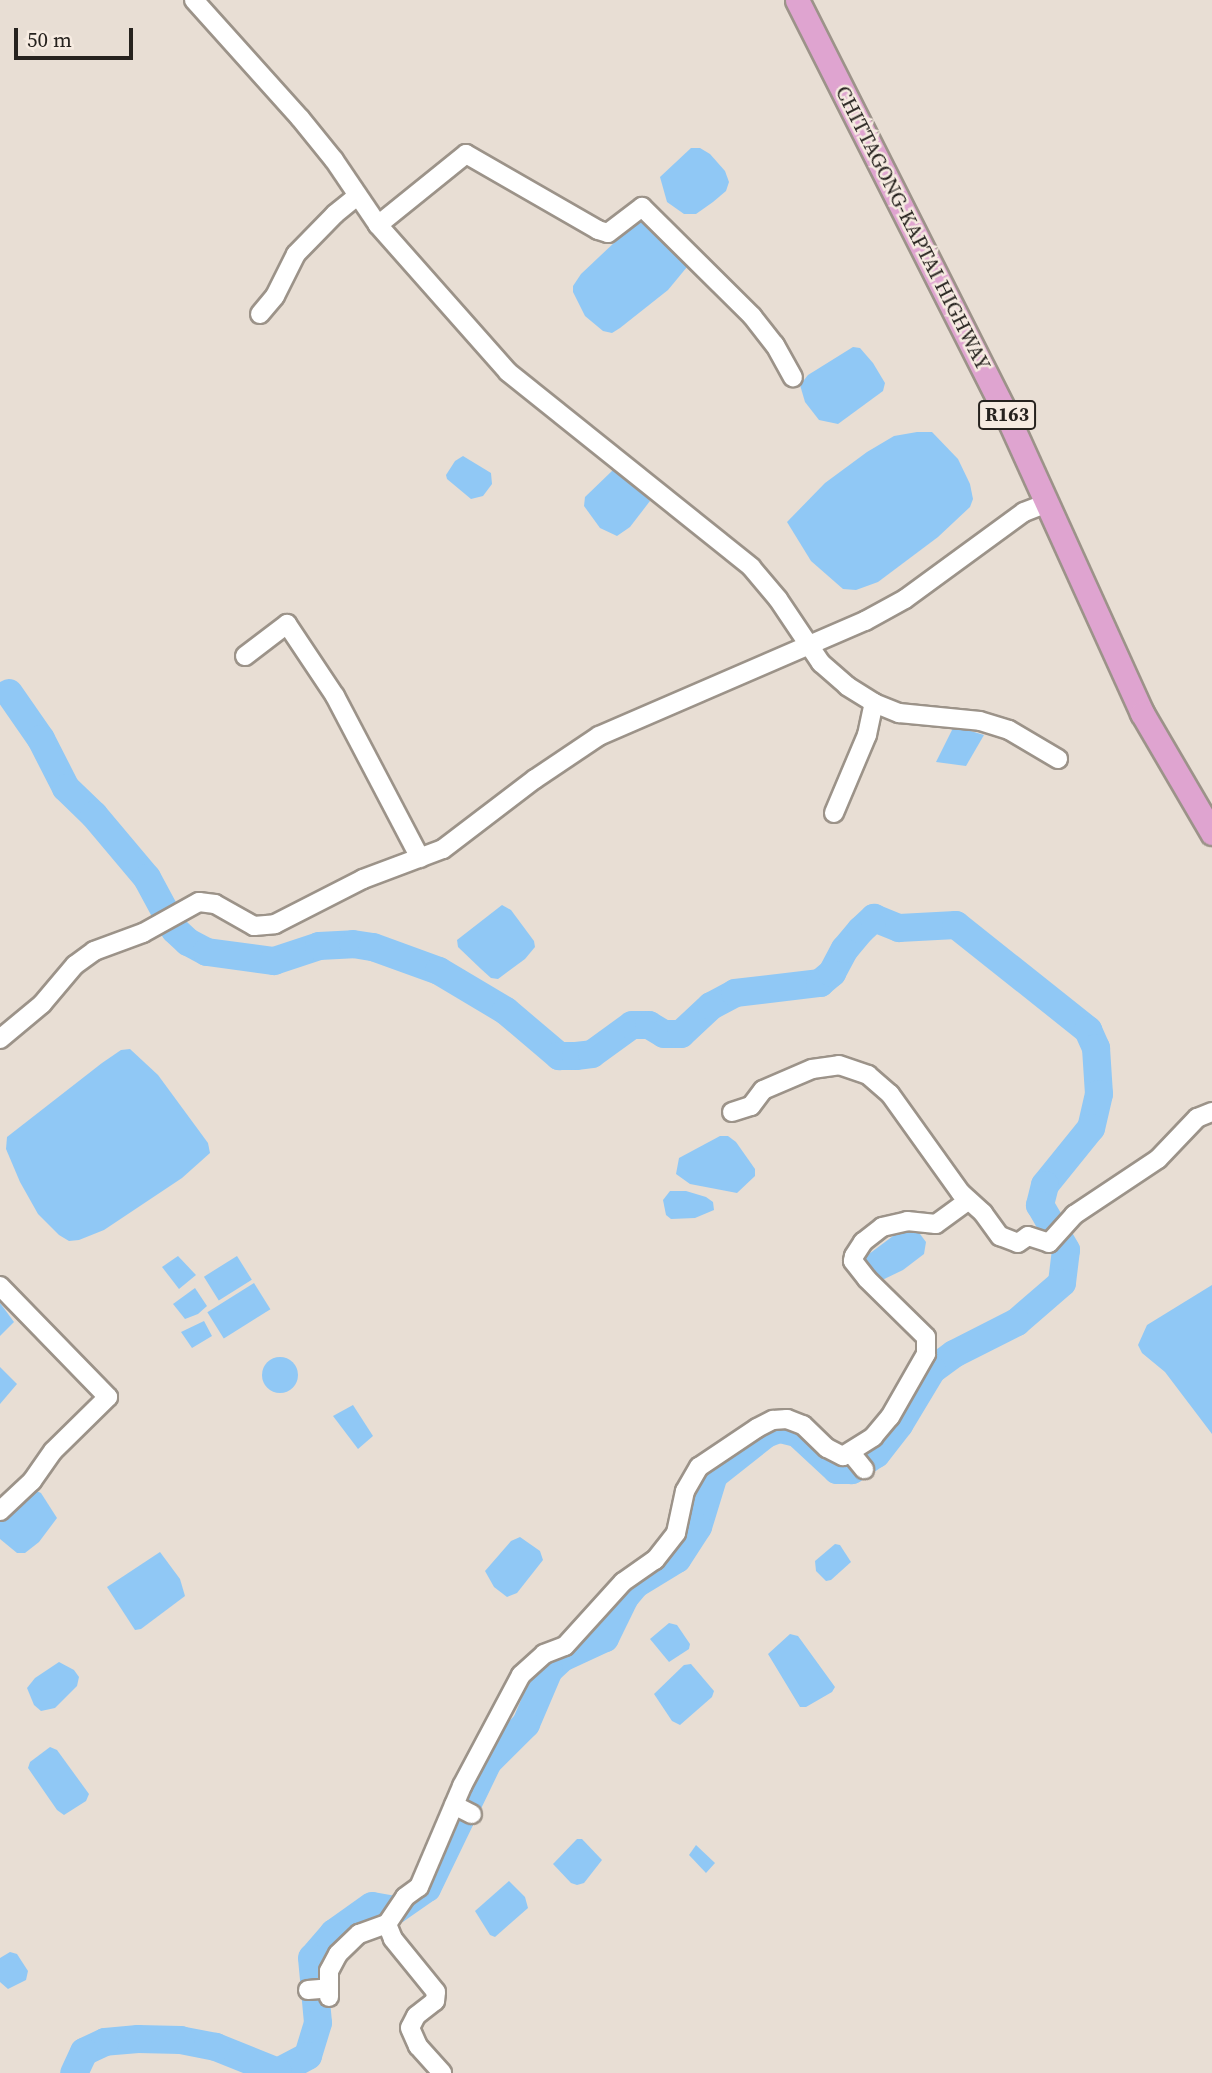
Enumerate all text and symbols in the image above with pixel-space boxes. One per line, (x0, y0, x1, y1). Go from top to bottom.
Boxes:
scale bar (18, 14, 136, 58)
text: 50 m (27, 25, 72, 54)
street label: CHITTAGONG-KAPTAI HIGHWAY (830, 82, 996, 374)
road number: R163 (977, 400, 1037, 430)

